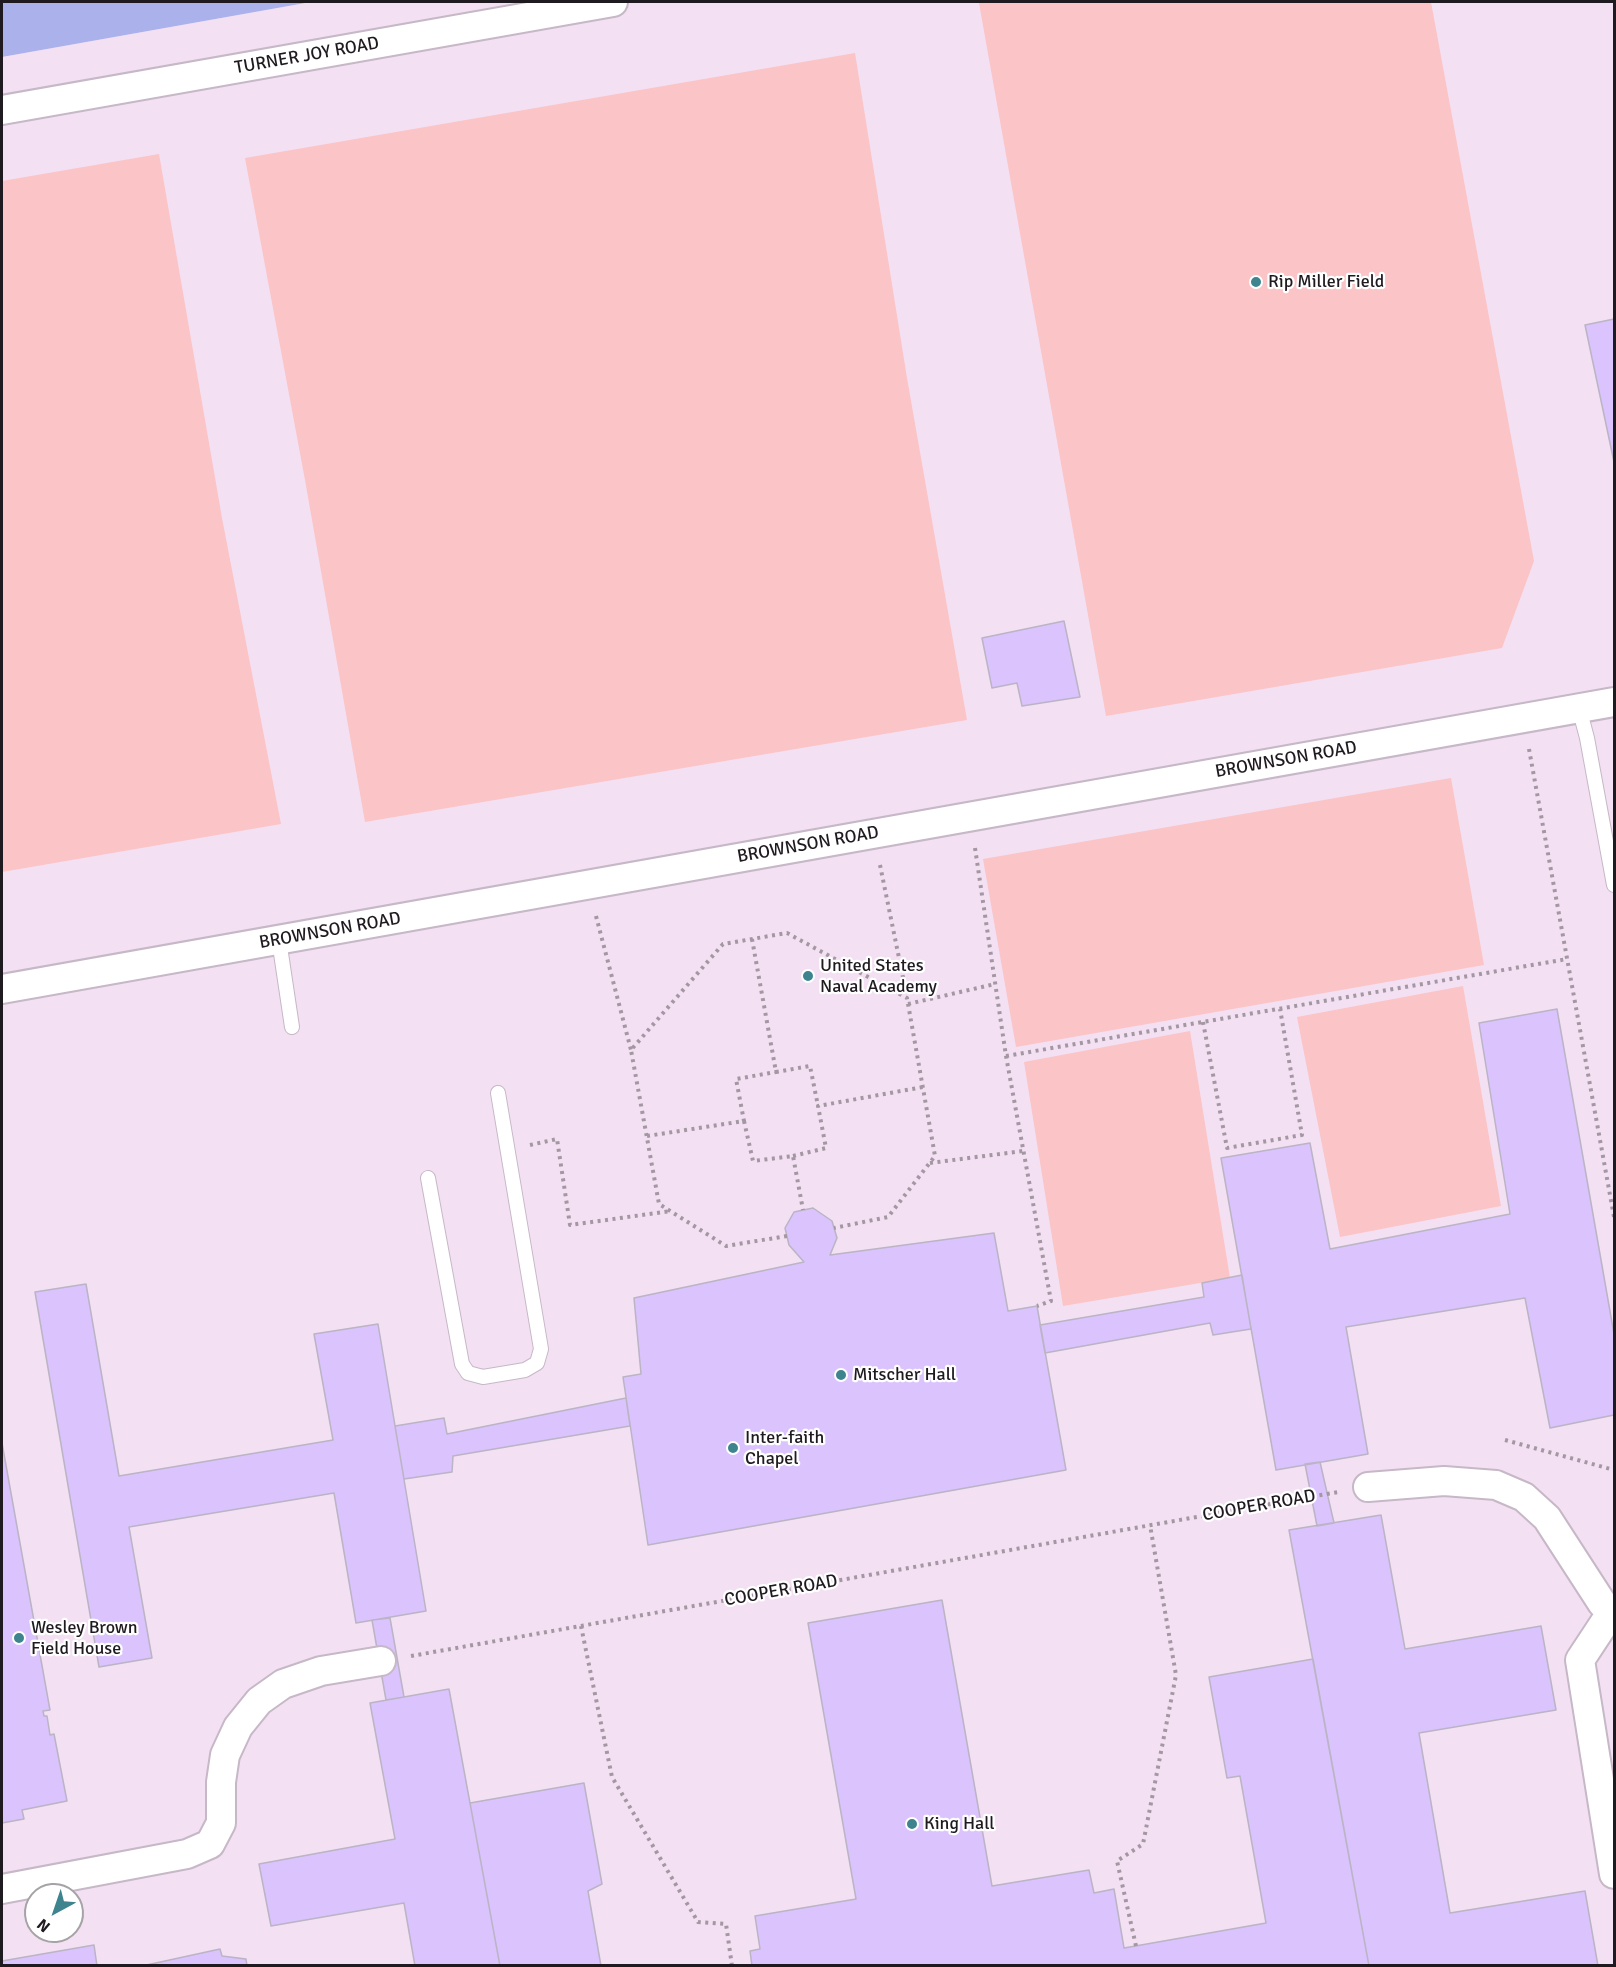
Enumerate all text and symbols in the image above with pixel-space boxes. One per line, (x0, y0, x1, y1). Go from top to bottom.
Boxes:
street label: TURNER JOY ROAD (233, 33, 381, 79)
place label: Rip Miller Field (1268, 271, 1384, 293)
marker: Rip Miller Field (1249, 275, 1263, 289)
street label: BROWNSON ROAD (1213, 737, 1359, 783)
street label: BROWNSON ROAD (735, 822, 881, 868)
street label: BROWNSON ROAD (257, 908, 403, 954)
place label: United States Naval Academy (820, 955, 937, 998)
marker: United States Naval Academy (801, 969, 815, 983)
place label: Mitscher Hall (853, 1364, 956, 1386)
marker: Mitscher Hall (834, 1368, 848, 1382)
place label: Inter-faith Chapel (745, 1427, 824, 1470)
marker: Inter-faith Chapel (726, 1441, 740, 1455)
street label: COOPER ROAD (1201, 1485, 1317, 1527)
street label: COOPER ROAD (723, 1570, 839, 1612)
place label: Wesley Brown Field House (31, 1617, 138, 1660)
marker: Wesley Brown Field House (12, 1631, 26, 1645)
place label: King Hall (924, 1813, 995, 1835)
marker: King Hall (905, 1817, 919, 1831)
north arrow (24, 1883, 84, 1943)
text: N (33, 1914, 54, 1937)

